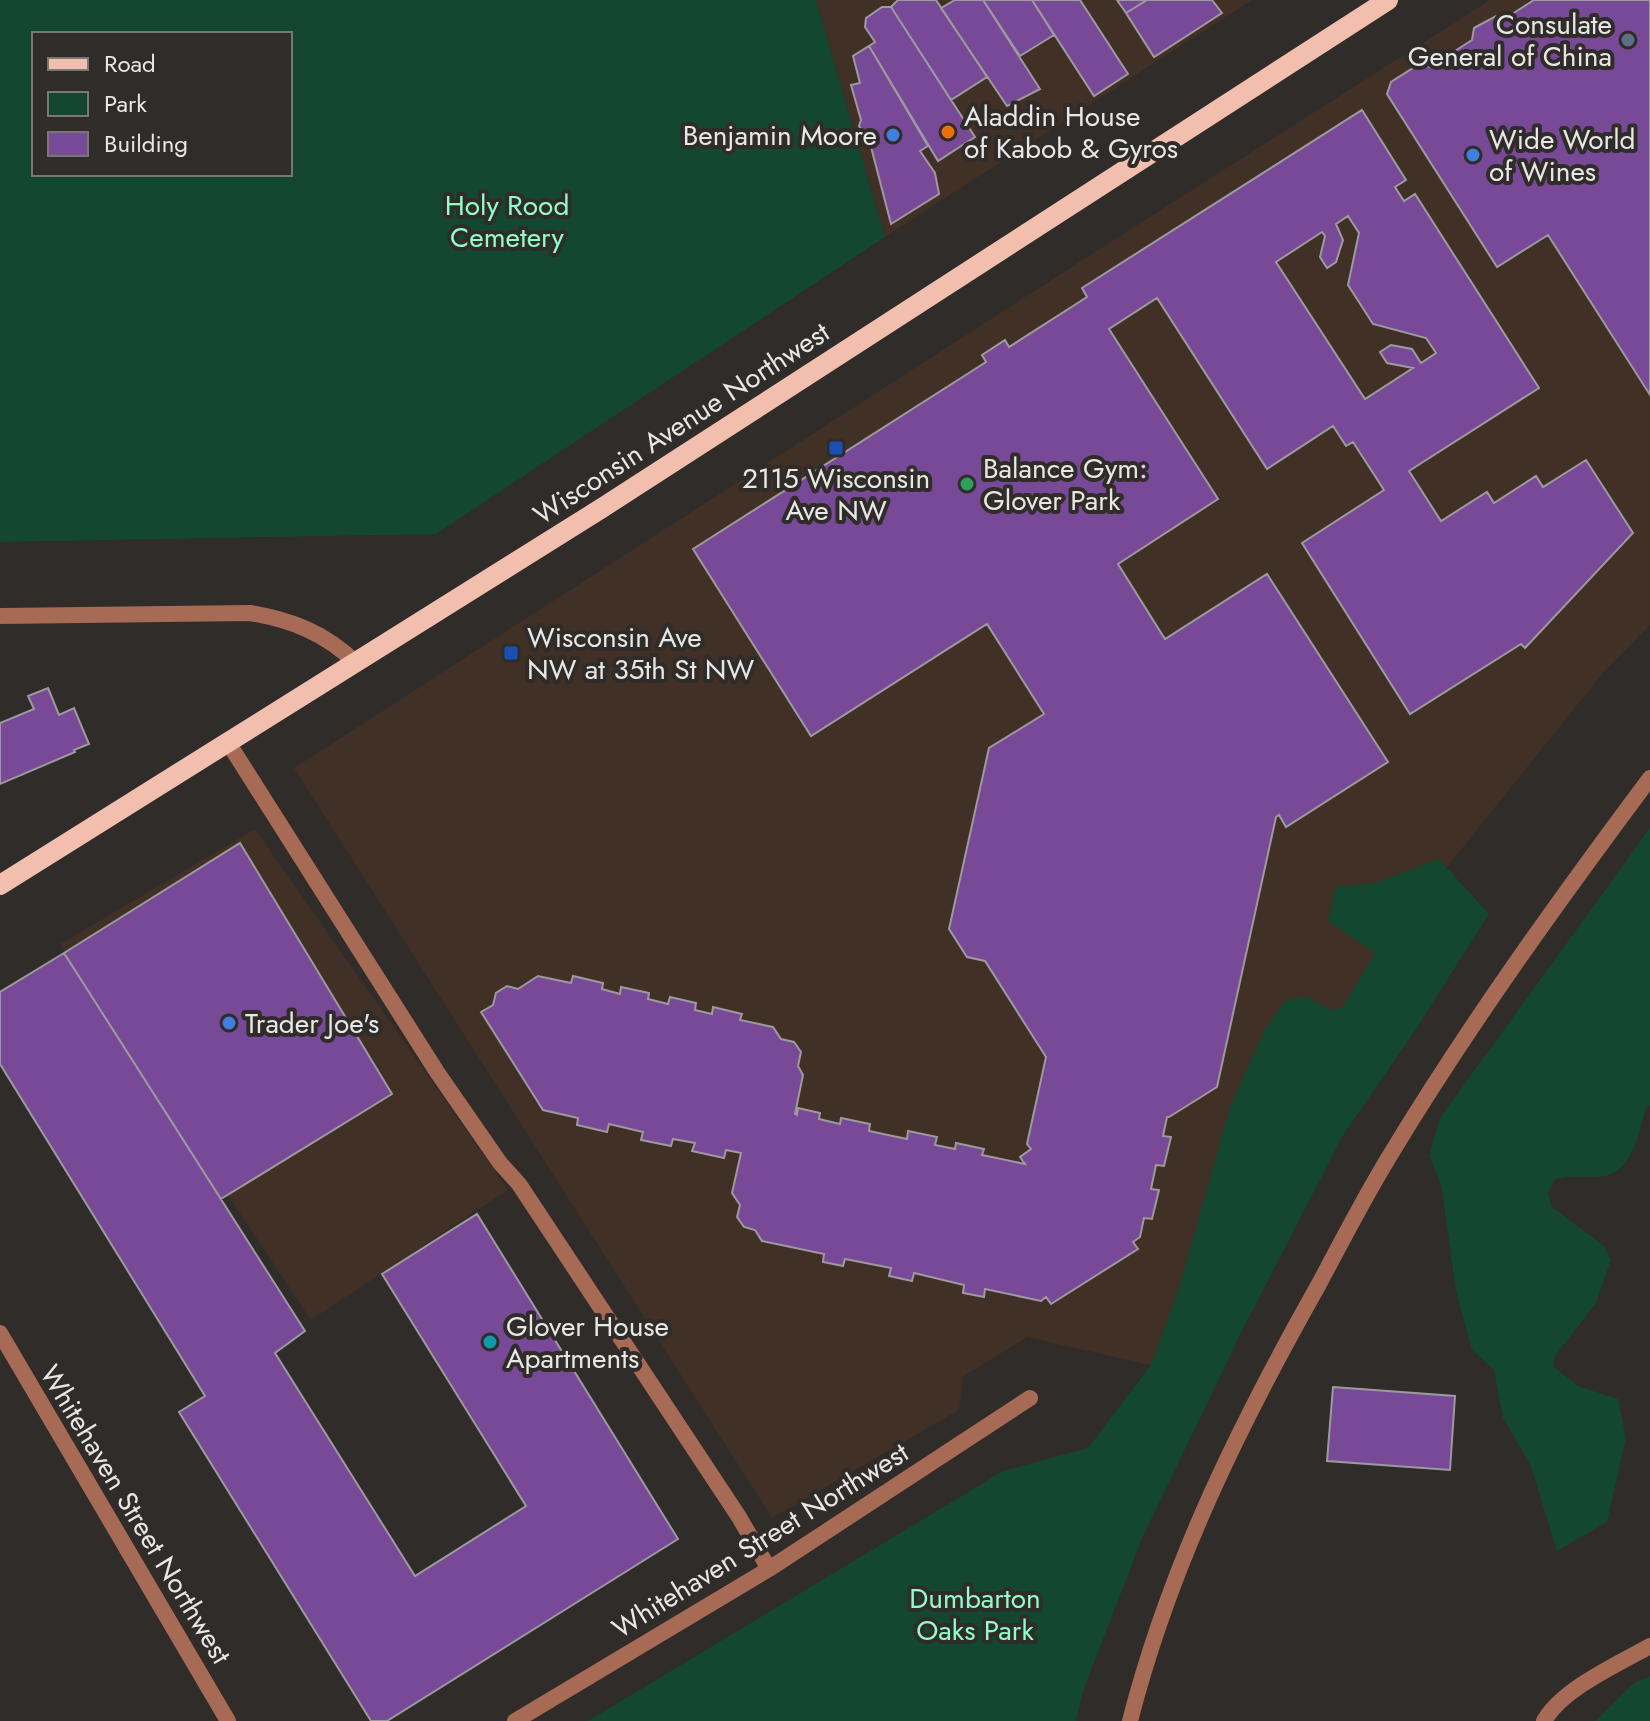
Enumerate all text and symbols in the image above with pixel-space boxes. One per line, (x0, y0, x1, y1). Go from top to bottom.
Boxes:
place label: Consulate General of China (1408, 4, 1612, 77)
marker: Consulate General of China (1619, 31, 1637, 49)
legend (32, 32, 292, 176)
text: Road (104, 46, 156, 81)
text: Park (104, 86, 147, 121)
place label: Aladdin House of Kabob & Gyros (964, 96, 1178, 169)
place label: Benjamin Moore (683, 115, 877, 156)
place label: Wide World of Wines (1489, 119, 1636, 192)
marker: Aladdin House of Kabob & Gyros (939, 123, 957, 141)
text: Building (104, 126, 188, 161)
marker: Benjamin Moore (884, 126, 902, 144)
marker: Wide World of Wines (1464, 146, 1482, 164)
park label: Holy Rood Cemetery (445, 185, 569, 258)
street label: Wisconsin Avenue Northwest (525, 312, 838, 535)
marker: 2115 Wisconsin Ave NW (827, 439, 845, 457)
place label: Balance Gym: Glover Park (983, 448, 1148, 521)
place label: 2115 Wisconsin Ave NW (742, 458, 930, 531)
marker: Balance Gym: Glover Park (958, 475, 976, 493)
place label: Wisconsin Ave NW at 35th St NW (527, 617, 754, 690)
marker: Wisconsin Ave NW at 35th St NW (502, 644, 520, 662)
place label: Trader Joe's (245, 1003, 379, 1044)
marker: Trader Joe's (220, 1014, 238, 1032)
place label: Glover House Apartments (506, 1306, 669, 1379)
marker: Glover House Apartments (481, 1333, 499, 1351)
street label: Whitehaven Street Northwest (30, 1357, 241, 1672)
street label: Whitehaven Street Northwest (604, 1432, 917, 1649)
park label: Dumbarton Oaks Park (909, 1578, 1041, 1651)

